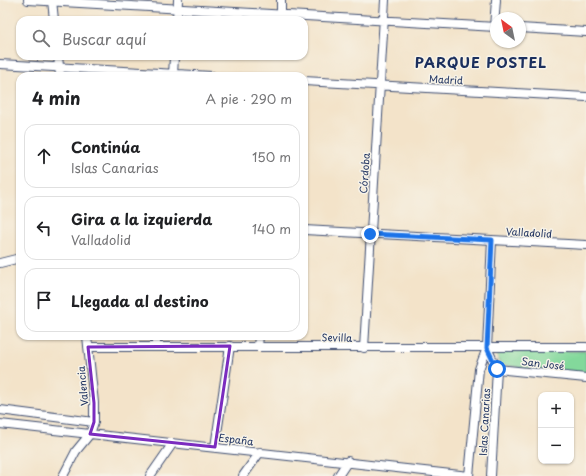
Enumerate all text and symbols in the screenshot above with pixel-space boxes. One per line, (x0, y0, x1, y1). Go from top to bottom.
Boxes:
north arrow (490, 12, 526, 48)
search box (16, 16, 308, 60)
icon: search (30, 27, 52, 49)
text: Buscar aquí (62, 27, 146, 50)
district label: PARQUE POSTEL (415, 52, 547, 73)
street label: Madrid (428, 71, 464, 87)
text: 4 min (32, 85, 80, 111)
text: A pie · 290 m (206, 89, 292, 108)
text: Continúa (71, 135, 140, 158)
icon: ahead (33, 145, 55, 167)
text: 150 m (252, 147, 291, 166)
street label: Córdoba (355, 151, 373, 194)
text: Islas Canarias (71, 158, 159, 177)
text: Gira a la izquierda (71, 207, 212, 230)
icon: left (33, 217, 55, 239)
text: 140 m (252, 219, 291, 238)
street label: Valladolid (506, 223, 553, 241)
route end (361, 225, 379, 243)
text: Valladolid (71, 230, 131, 249)
icon: arrive (33, 289, 55, 311)
text: Llegada al destino (71, 289, 209, 312)
street label: Sevilla (322, 329, 353, 345)
street label: San José (521, 353, 565, 373)
route start (488, 360, 506, 378)
street label: Valencia (73, 365, 91, 407)
street label: Islas Canarias (475, 388, 493, 456)
map controls (538, 392, 574, 464)
button: + (538, 392, 574, 428)
button: − (538, 428, 574, 464)
street label: España (218, 429, 255, 449)

